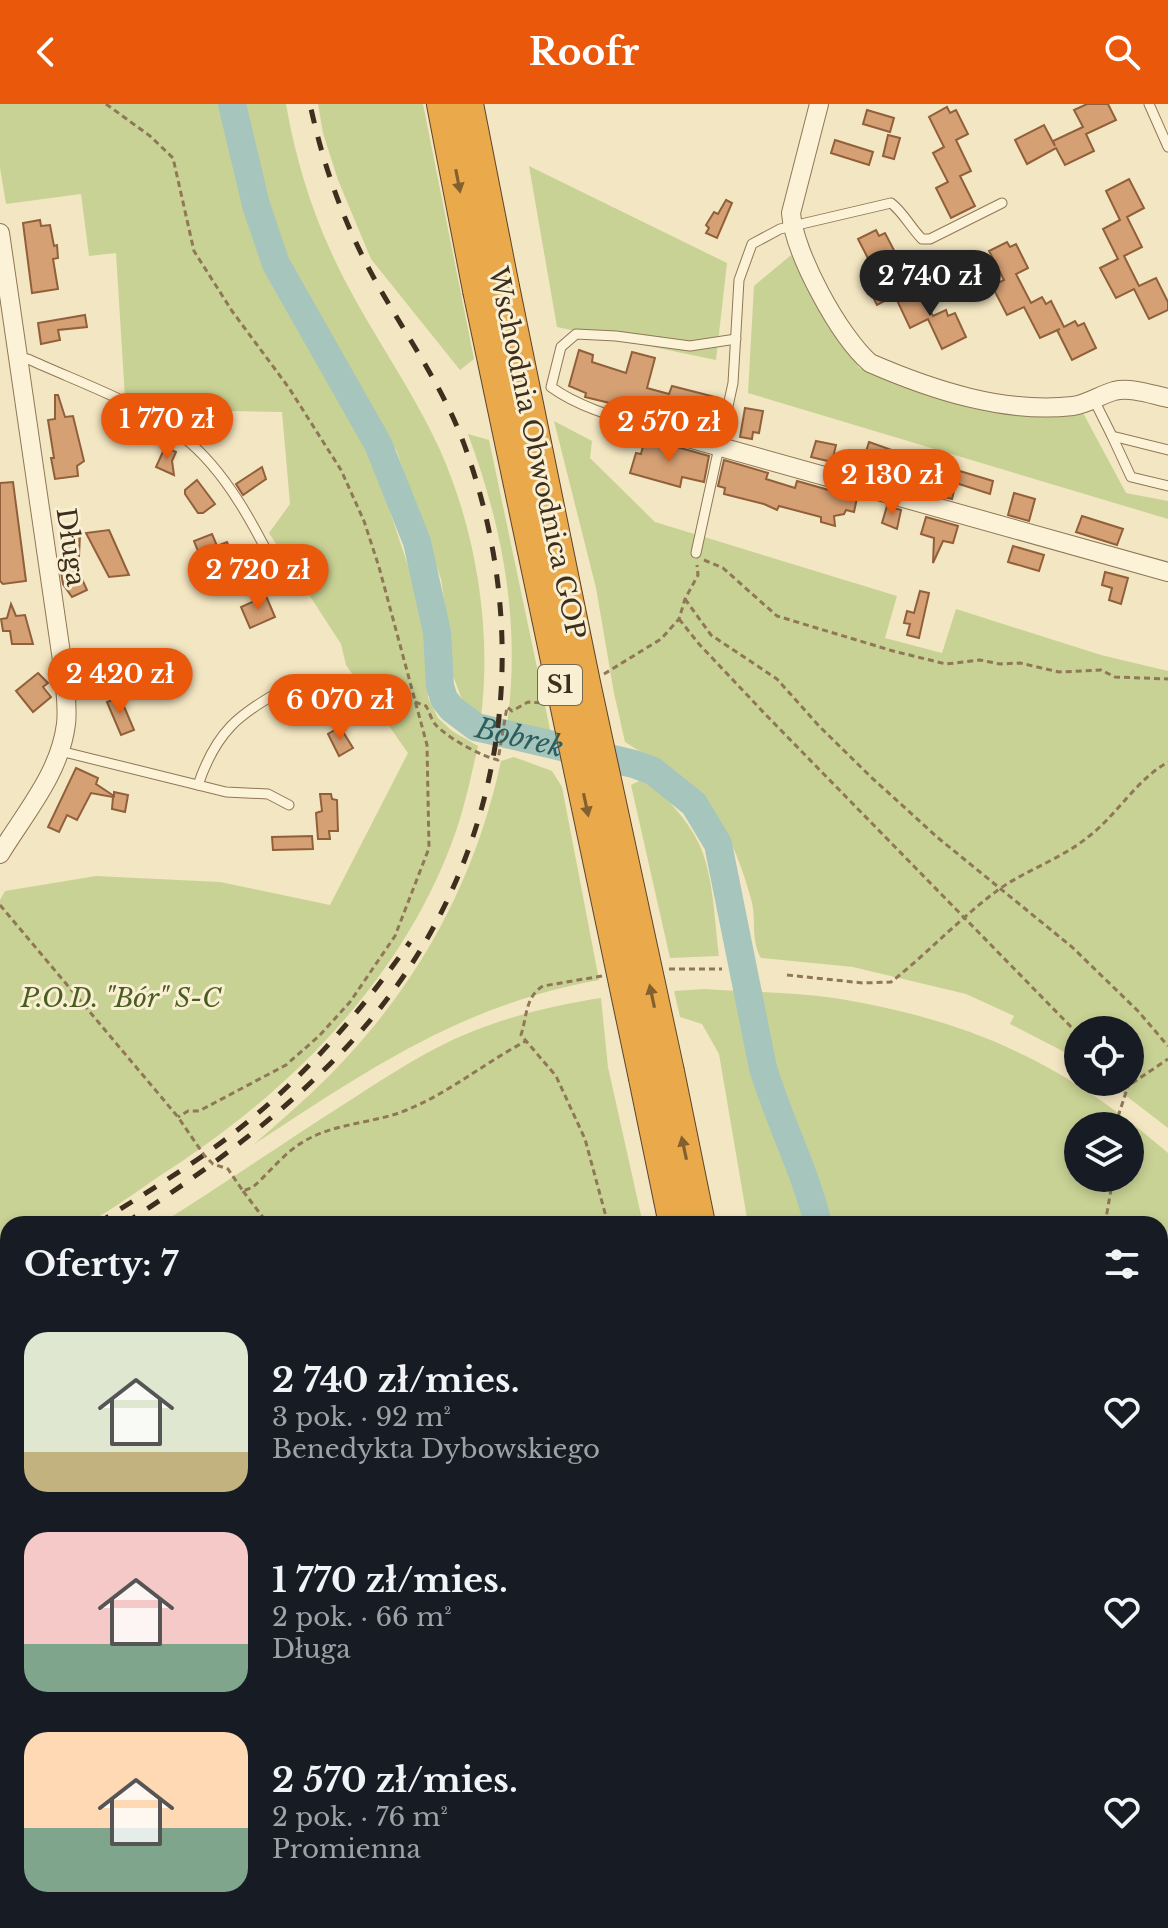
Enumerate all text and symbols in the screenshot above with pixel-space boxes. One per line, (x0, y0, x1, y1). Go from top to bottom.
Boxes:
icon: back (24, 30, 68, 74)
text: Roofr (529, 30, 639, 75)
icon: search (1100, 30, 1144, 74)
one-way arrow (452, 168, 465, 193)
pin: 2 740 zł (847, 250, 1013, 318)
text: 2 740 zł (878, 260, 982, 292)
street label: Wschodnia Obwodnica GOP (482, 263, 592, 642)
pin: 1 770 zł (84, 393, 250, 461)
pin: 2 570 zł (586, 396, 752, 464)
text: 1 770 zł (119, 403, 215, 435)
text: 2 570 zł (617, 406, 721, 438)
pin: 2 130 zł (809, 449, 975, 517)
text: 2 130 zł (841, 459, 943, 491)
street label: Długa (50, 506, 92, 589)
pin: 2 720 zł (175, 544, 341, 612)
text: 2 720 zł (206, 554, 310, 586)
pin: 2 420 zł (37, 648, 203, 716)
text: 2 420 zł (66, 658, 174, 690)
road number: S1 (538, 665, 582, 705)
pin: 6 070 zł (257, 674, 423, 742)
text: 6 070 zł (286, 684, 394, 716)
water label: Bobrek (471, 710, 567, 765)
one-way arrow (580, 793, 593, 818)
park label: P.O.D. "Bór" S-C (20, 982, 222, 1014)
one-way arrow (645, 984, 658, 1009)
map controls (1064, 1016, 1144, 1192)
button: locate (1064, 1016, 1144, 1096)
button: layers (1064, 1112, 1144, 1192)
one-way arrow (677, 1136, 690, 1161)
icon: filters (1100, 1242, 1144, 1286)
text: Oferty: 7 (24, 1243, 178, 1285)
text: 2 740 zł/mies. (272, 1359, 520, 1401)
icon: home (88, 1364, 184, 1460)
icon: heart (1100, 1390, 1144, 1434)
text: 3 pok. · 92 m² (272, 1401, 451, 1433)
text: Benedykta Dybowskiego (272, 1433, 600, 1465)
text: 1 770 zł/mies. (272, 1559, 508, 1601)
icon: home (88, 1564, 184, 1660)
icon: heart (1100, 1590, 1144, 1634)
text: 2 pok. · 66 m² (272, 1601, 452, 1633)
text: Długa (272, 1633, 351, 1665)
text: 2 570 zł/mies. (272, 1759, 518, 1801)
icon: home (88, 1764, 184, 1860)
icon: heart (1100, 1790, 1144, 1834)
text: 2 pok. · 76 m² (272, 1801, 448, 1833)
text: Promienna (272, 1833, 421, 1865)

